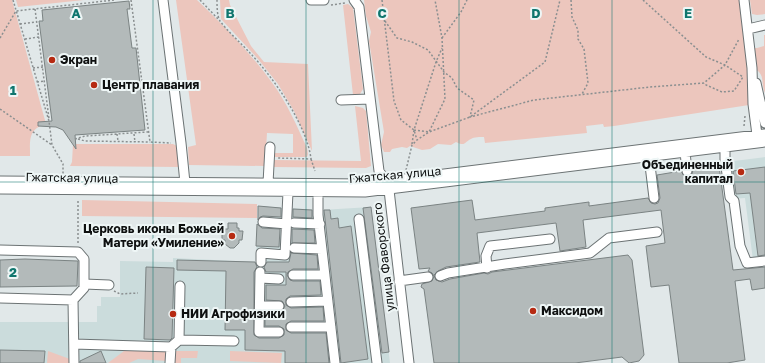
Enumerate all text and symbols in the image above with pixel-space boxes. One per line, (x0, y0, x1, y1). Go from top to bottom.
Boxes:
text: A (71, 5, 81, 21)
text: B (225, 5, 235, 21)
text: C (377, 5, 387, 21)
text: D (531, 5, 541, 21)
text: E (684, 5, 692, 21)
place label: Экран (60, 52, 97, 67)
marker: Экран (47, 55, 57, 65)
place label: Центр плавания (102, 77, 199, 92)
marker: Центр плавания (89, 80, 99, 90)
text: 1 (10, 82, 17, 98)
place label: Объединенный капитал (642, 157, 733, 186)
street label: Гжатская улица (348, 163, 442, 186)
marker: Объединенный капитал (736, 167, 746, 177)
street label: Гжатская улица (26, 169, 119, 186)
street label: улица Фаворского (369, 202, 398, 312)
place label: Церковь иконы Божьей Матери «Умиление» (83, 221, 225, 250)
marker: Церковь иконы Божьей Матери «Умиление» (227, 231, 237, 241)
text: 2 (9, 264, 17, 280)
place label: Максидом (541, 303, 603, 318)
place label: НИИ Агрофизики (181, 306, 285, 321)
marker: Максидом (528, 306, 538, 316)
marker: НИИ Агрофизики (168, 309, 178, 319)

